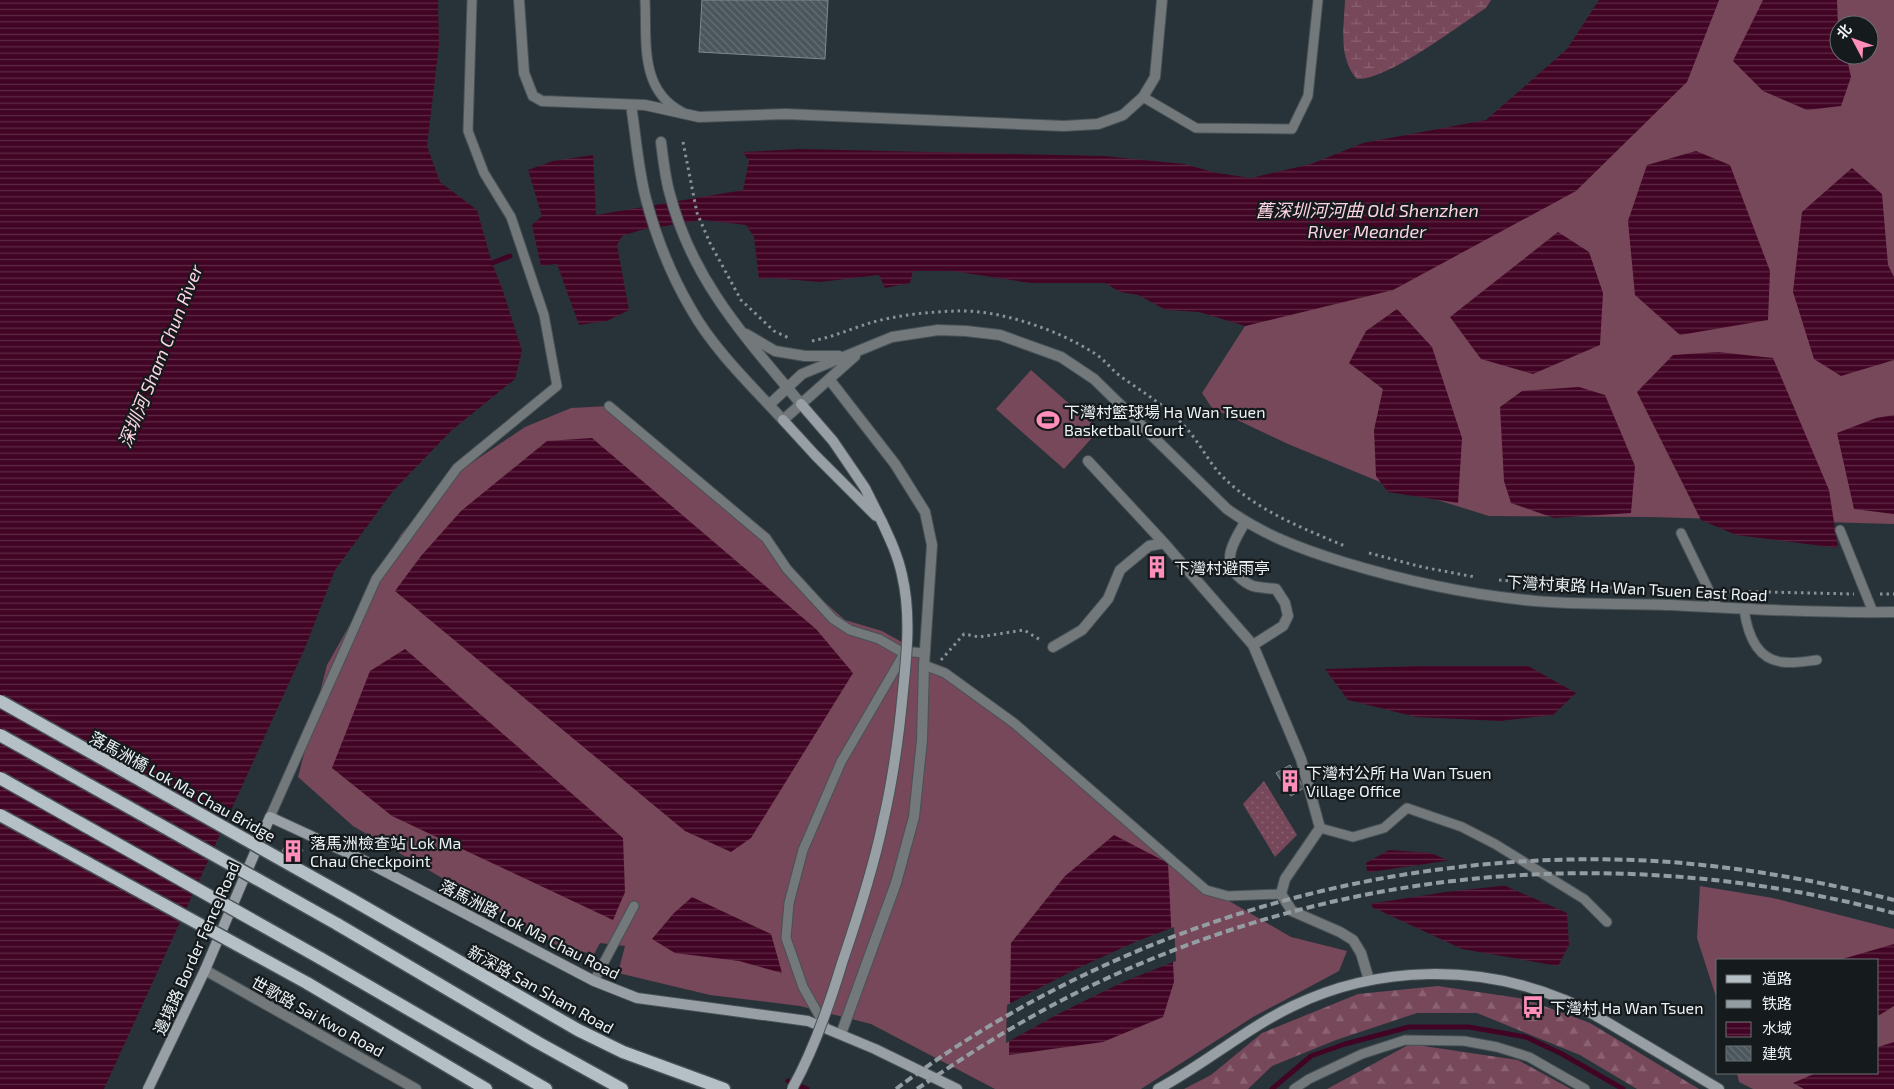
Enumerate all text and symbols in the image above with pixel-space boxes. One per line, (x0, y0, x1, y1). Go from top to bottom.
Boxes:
north arrow (1829, 15, 1879, 65)
text: 北 (1833, 20, 1855, 42)
water label: 舊深圳河河曲 Old Shenzhen River Meander (1255, 199, 1479, 242)
water label: 深圳河 Sham Chun River (113, 260, 207, 451)
place label: 下灣村籃球場 Ha Wan Tsuen Basketball Court (1064, 402, 1265, 439)
sports icon: 下灣村籃球場 Ha Wan Tsuen Basketball Court (1035, 407, 1061, 433)
building icon: 下灣村避雨亭 (1144, 554, 1170, 580)
place label: 下灣村避雨亭 (1174, 558, 1270, 577)
street label: 下灣村東路 Ha Wan Tsuen East Road (1506, 572, 1768, 604)
street label: 落馬洲橋 Lok Ma Chau Bridge (87, 727, 279, 845)
place label: 下灣村公所 Ha Wan Tsuen Village Office (1306, 763, 1491, 800)
building icon: 下灣村公所 Ha Wan Tsuen Village Office (1277, 768, 1303, 794)
place label: 落馬洲檢查站 Lok Ma Chau Checkpoint (310, 833, 461, 870)
building icon: 落馬洲檢查站 Lok Ma Chau Checkpoint (280, 838, 306, 864)
street label: 邊境路 Border Fence Road (149, 859, 243, 1037)
street label: 落馬洲路 Lok Ma Chau Road (437, 875, 623, 983)
street label: 新深路 San Sham Road (465, 941, 617, 1037)
legend (1716, 959, 1879, 1074)
text: 道路 (1762, 969, 1792, 987)
street label: 世歌路 Sai Kwo Road (248, 972, 388, 1060)
bus stop icon: 下灣村 Ha Wan Tsuen (1520, 994, 1546, 1020)
text: 铁路 (1762, 994, 1792, 1012)
place label: 下灣村 Ha Wan Tsuen (1550, 998, 1703, 1017)
text: 水域 (1762, 1019, 1792, 1037)
text: 建筑 (1762, 1044, 1792, 1062)

